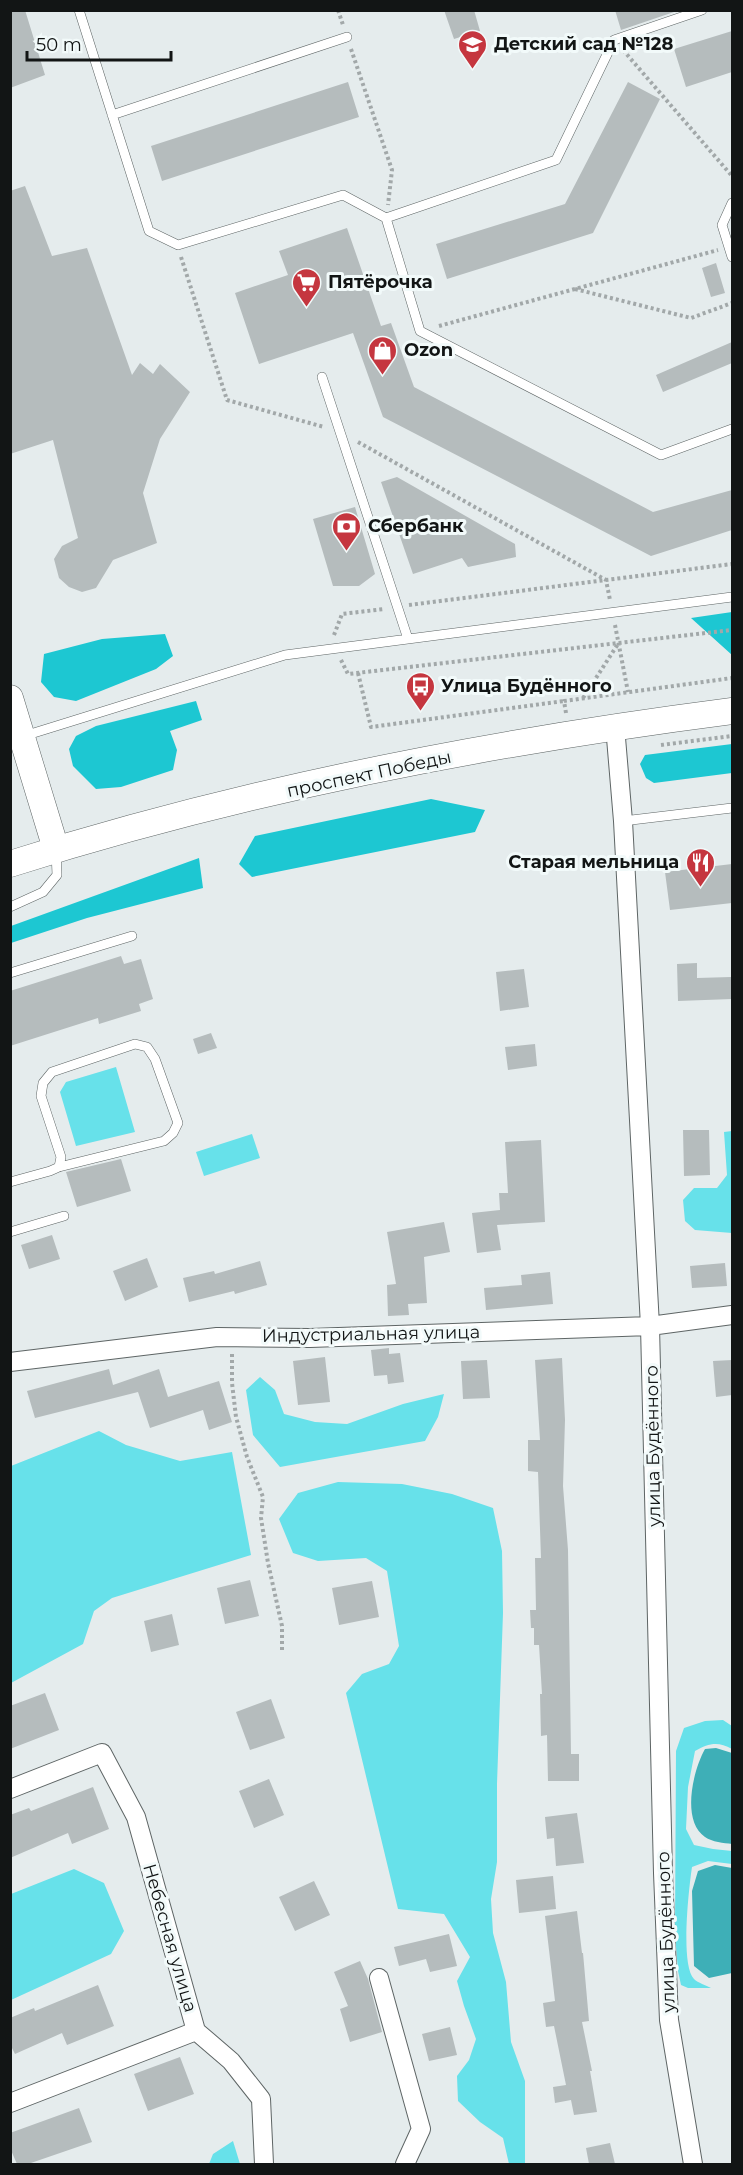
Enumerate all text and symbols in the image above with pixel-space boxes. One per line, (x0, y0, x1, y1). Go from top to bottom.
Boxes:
scale bar (27, 24, 171, 62)
school or university icon: Детский сад №128 (457, 28, 489, 70)
place label: Детский сад №128 (494, 33, 673, 55)
text: 50 m (36, 34, 82, 56)
supermarket icon: Пятёрочка (291, 266, 323, 308)
place label: Пятёрочка (328, 271, 433, 293)
shop icon: Ozon (367, 334, 399, 376)
place label: Ozon (404, 339, 453, 361)
bank icon: Сбербанк (331, 510, 363, 552)
place label: Сбербанк (368, 515, 464, 537)
bus stop icon: Улица Будённого (404, 670, 436, 712)
place label: Улица Будённого (441, 675, 612, 697)
street label: проспект Победы (285, 746, 453, 802)
restaurant icon: Старая мельница (684, 846, 716, 888)
place label: Старая мельница (508, 851, 679, 873)
street label: Индустриальная улица (262, 1321, 480, 1347)
street label: улица Будённого (641, 1365, 665, 1528)
street label: улица Будённого (652, 1851, 680, 2014)
street label: Небесная улица (138, 1861, 202, 2015)

